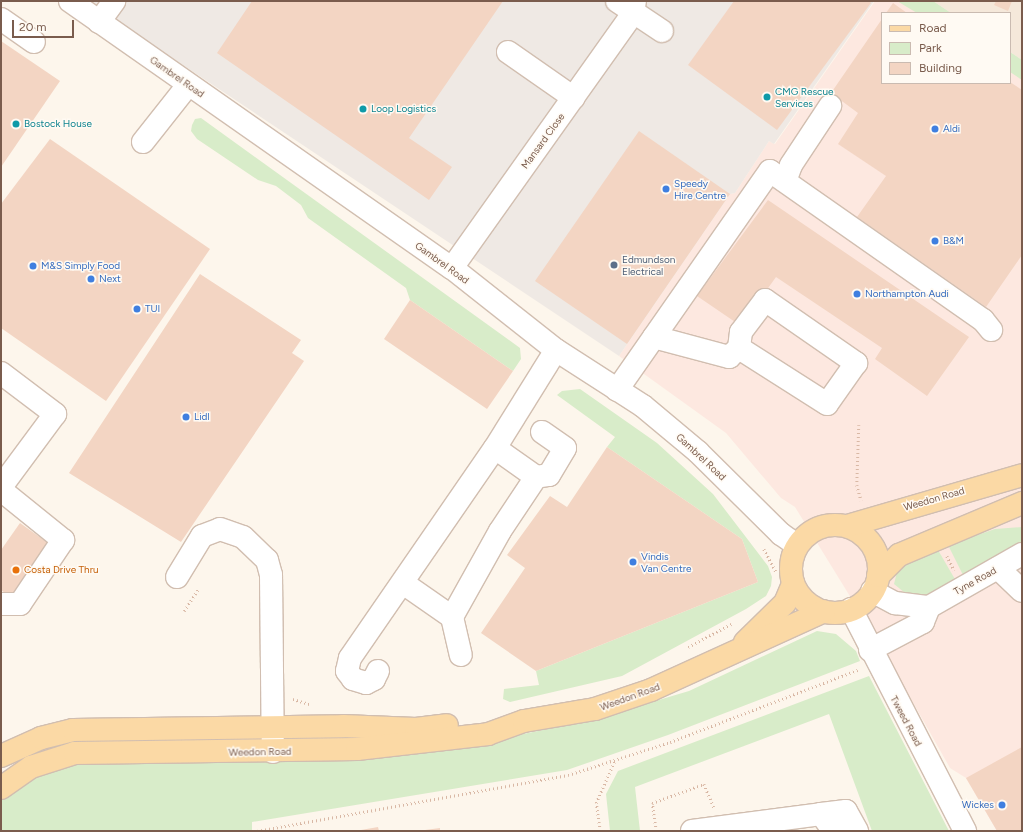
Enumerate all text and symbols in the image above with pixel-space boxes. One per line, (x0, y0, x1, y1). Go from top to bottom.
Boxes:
scale bar (14, 12, 76, 38)
legend (881, 12, 1011, 84)
text: 20 m (19, 20, 47, 34)
text: Road (919, 21, 947, 35)
text: Park (919, 41, 942, 55)
street label: Gambrel Road (148, 54, 206, 100)
text: Building (919, 61, 962, 75)
place label: CMG Rescue Services (775, 85, 834, 108)
marker: CMG Rescue Services (762, 92, 772, 102)
place label: Loop Logistics (371, 103, 436, 115)
marker: Loop Logistics (358, 104, 368, 114)
street label: Mansard Close (519, 111, 567, 171)
place label: Bostock House (24, 118, 92, 130)
marker: Bostock House (11, 119, 21, 129)
place label: Aldi (943, 123, 960, 135)
marker: Aldi (930, 124, 940, 134)
place label: Speedy Hire Centre (674, 177, 726, 200)
marker: Speedy Hire Centre (661, 184, 671, 194)
place label: B&M (943, 235, 964, 247)
marker: B&M (930, 236, 940, 246)
street label: Gambrel Road (413, 239, 471, 287)
place label: Edmundson Electrical (622, 253, 675, 276)
place label: M&S Simply Food (41, 260, 120, 272)
marker: Edmundson Electrical (609, 260, 619, 270)
marker: M&S Simply Food (28, 261, 38, 271)
place label: Next (99, 273, 121, 285)
marker: Next (86, 274, 96, 284)
place label: Northampton Audi (865, 288, 949, 300)
marker: Northampton Audi (852, 289, 862, 299)
place label: TUI (145, 303, 160, 315)
marker: TUI (132, 304, 142, 314)
place label: Lidl (194, 411, 210, 423)
marker: Lidl (181, 412, 191, 422)
street label: Gambrel Road (674, 431, 728, 483)
street label: Weedon Road (902, 485, 966, 513)
place label: Vindis Van Centre (641, 550, 692, 574)
marker: Vindis Van Centre (628, 557, 638, 567)
place label: Costa Drive Thru (24, 564, 99, 576)
street label: Tyne Road (951, 564, 999, 598)
marker: Costa Drive Thru (11, 565, 21, 575)
street label: Weedon Road (598, 681, 662, 713)
street label: Tweed Road (888, 694, 924, 748)
street label: Weedon Road (228, 745, 292, 759)
place label: Wickes (962, 799, 994, 811)
marker: Wickes (997, 800, 1007, 810)

